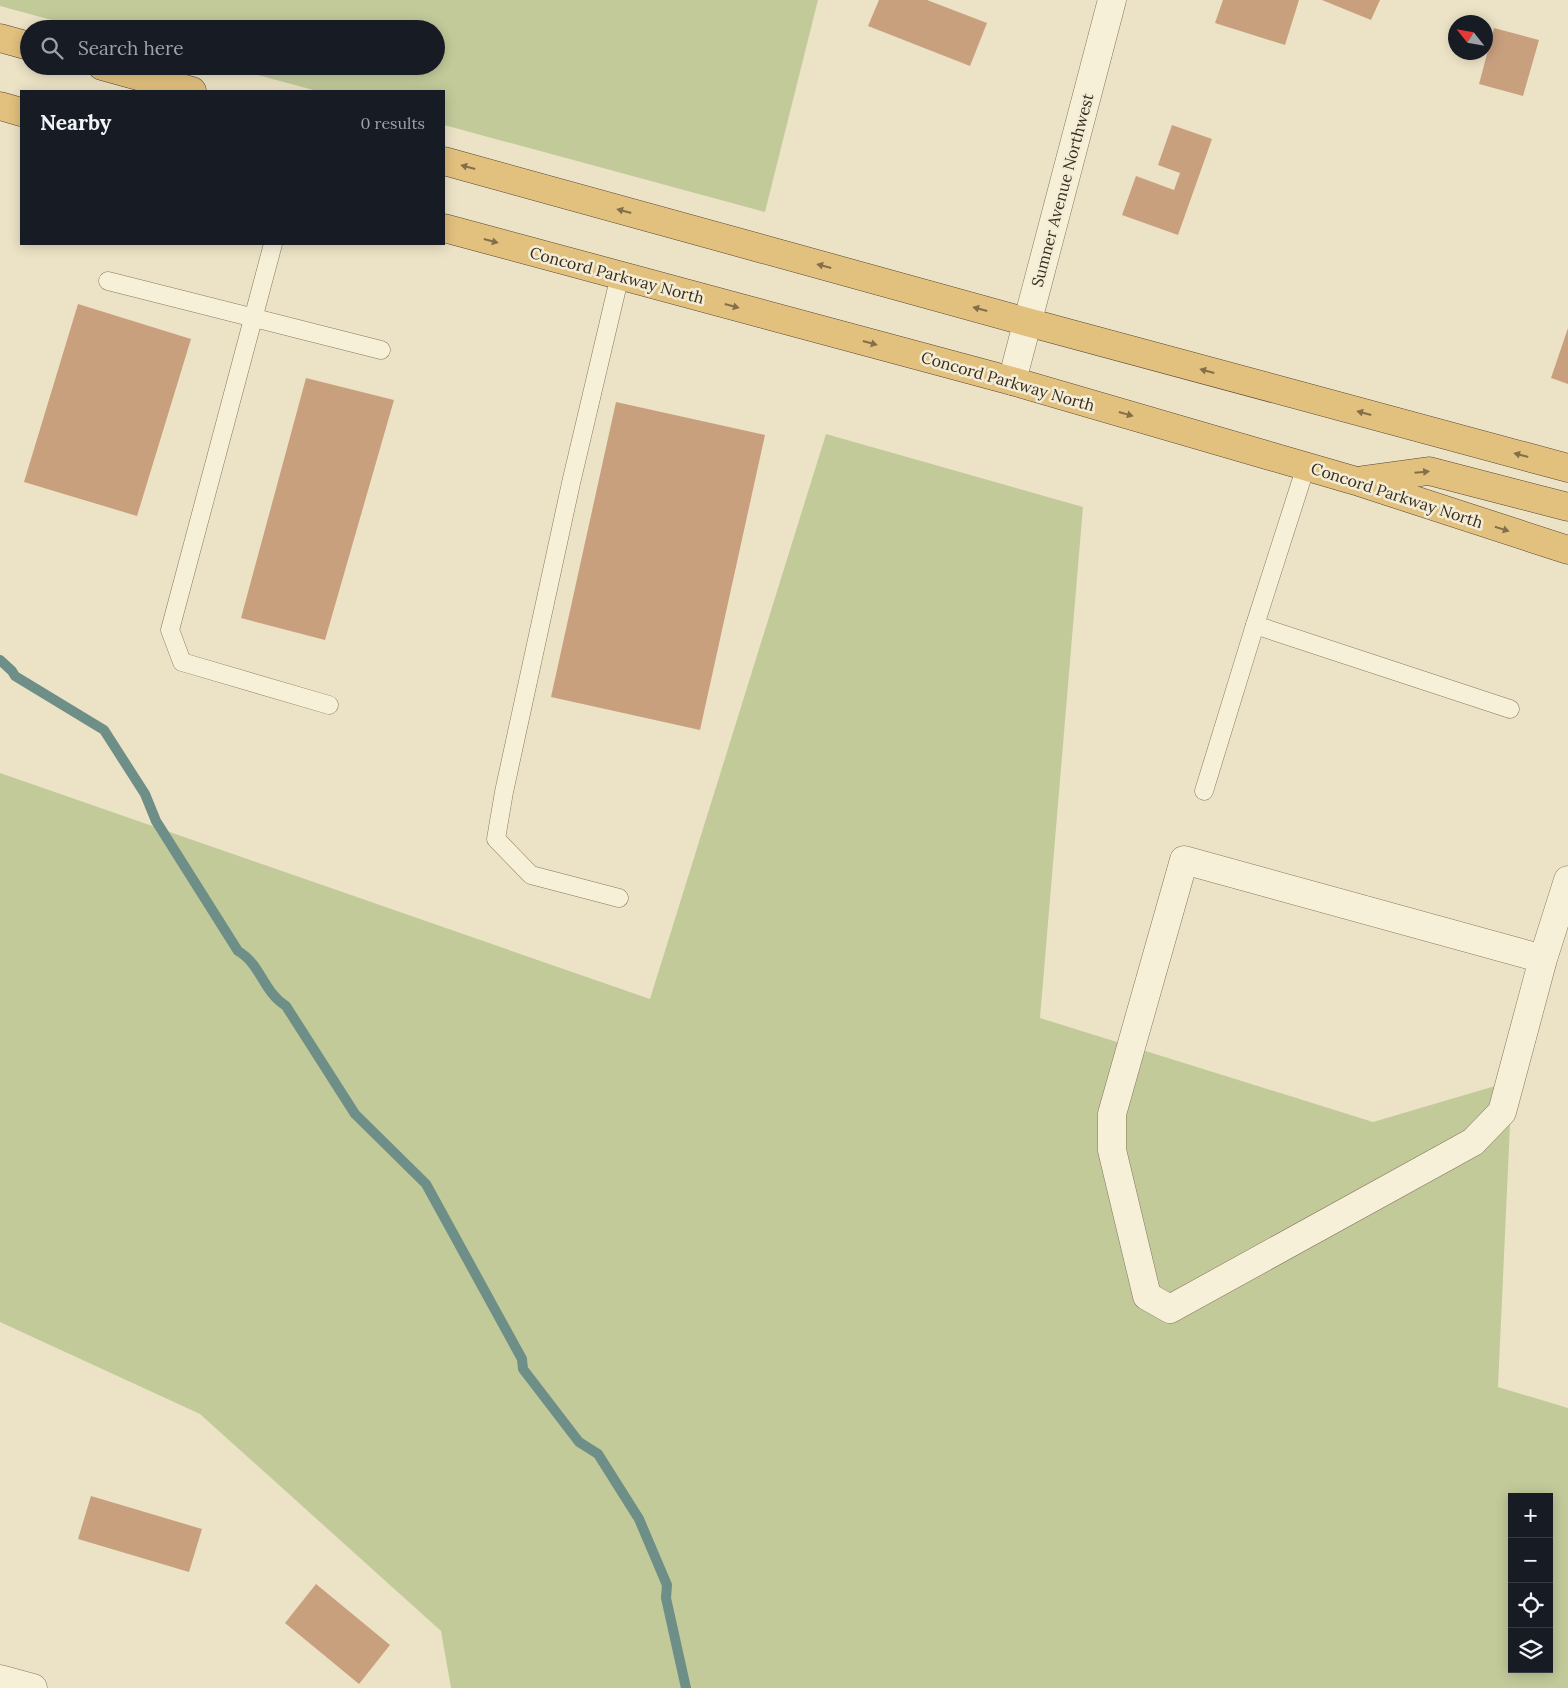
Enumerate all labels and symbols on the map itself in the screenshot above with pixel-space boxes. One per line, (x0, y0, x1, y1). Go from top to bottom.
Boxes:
north arrow (1448, 15, 1493, 60)
street label: Sumner Avenue Northwest (1026, 90, 1098, 289)
one-way arrow (460, 163, 475, 171)
one-way arrow (617, 206, 632, 214)
one-way arrow (483, 237, 498, 245)
street label: Concord Parkway North (528, 242, 707, 308)
one-way arrow (816, 261, 831, 269)
one-way arrow (725, 302, 740, 310)
one-way arrow (973, 304, 988, 312)
one-way arrow (863, 339, 878, 347)
street label: Concord Parkway North (919, 347, 1097, 415)
one-way arrow (1200, 366, 1215, 374)
one-way arrow (1357, 409, 1372, 417)
one-way arrow (1119, 411, 1134, 419)
one-way arrow (1513, 451, 1528, 459)
street label: Concord Parkway North (1309, 458, 1486, 532)
one-way arrow (1414, 468, 1430, 476)
one-way arrow (1495, 525, 1510, 533)

